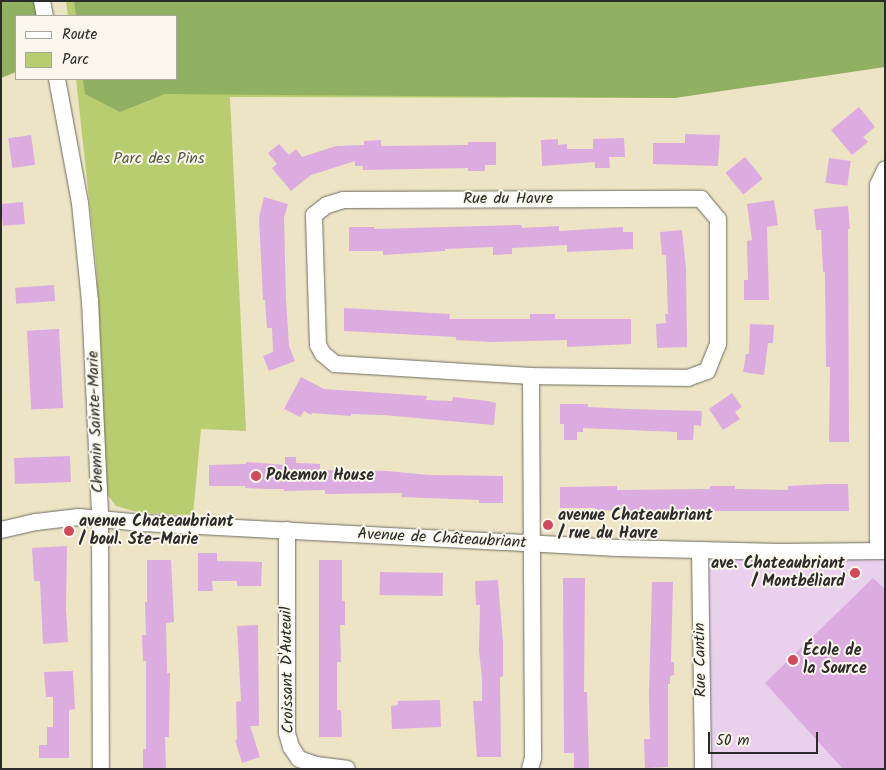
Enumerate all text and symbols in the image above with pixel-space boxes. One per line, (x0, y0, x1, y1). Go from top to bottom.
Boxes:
legend (15, 15, 178, 80)
text: Route (62, 23, 97, 47)
text: Parc (62, 48, 89, 72)
park label: Parc des Pins (113, 149, 205, 169)
street label: Rue du Havre (463, 189, 553, 209)
street label: Chemin Sainte-Marie (84, 351, 108, 493)
place label: Pokemon House (266, 466, 374, 486)
marker: Pokemon House (250, 470, 262, 482)
place label: avenue Chateaubriant / rue du Havre (558, 506, 713, 544)
place label: avenue Chateaubriant / boul. Ste-Marie (79, 512, 234, 550)
marker: avenue Chateaubriant / rue du Havre (542, 519, 554, 531)
marker: avenue Chateaubriant / boul. Ste-Marie (63, 525, 75, 537)
street label: Avenue de Châteaubriant (357, 525, 527, 553)
place label: ave. Chateaubriant / Montbéliard (711, 554, 845, 592)
marker: ave. Chateaubriant / Montbéliard (849, 567, 861, 579)
street label: Croissant D'Auteuil (277, 606, 299, 734)
street label: Rue Cantin (691, 622, 711, 698)
place label: École de la Source (803, 641, 867, 679)
marker: École de la Source (787, 654, 799, 666)
scale bar (711, 722, 821, 754)
text: 50 m (716, 729, 750, 753)

